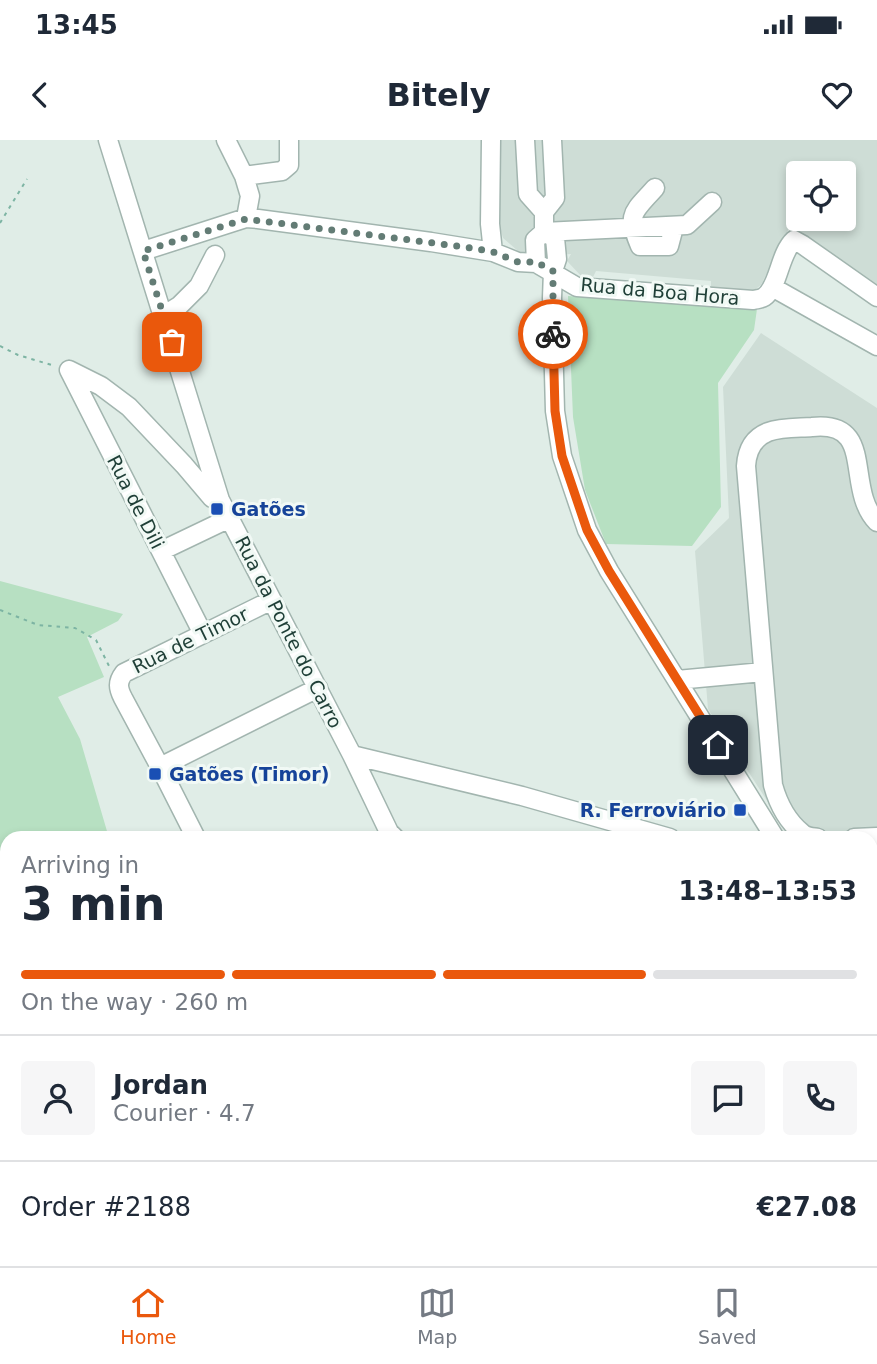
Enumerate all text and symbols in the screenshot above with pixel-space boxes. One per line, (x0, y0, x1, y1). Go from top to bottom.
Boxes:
text: 13:45 (35, 10, 118, 40)
icon: back (21, 76, 59, 114)
text: Bitely (386, 76, 491, 114)
icon: heart (818, 76, 856, 114)
map controls (786, 161, 856, 231)
button: locate (786, 161, 856, 231)
street label: Rua da Boa Hora (580, 273, 740, 309)
courier (518, 299, 588, 369)
pin (142, 312, 202, 372)
icon: bike (534, 315, 572, 353)
icon: bag (153, 323, 191, 361)
street label: Rua de Dili (103, 451, 169, 553)
place label: Gatões (231, 498, 306, 520)
marker: Gatões (209, 501, 225, 517)
street label: Rua da Ponte do Carro (231, 532, 347, 732)
street label: Rua de Timor (129, 602, 252, 678)
pin (688, 715, 748, 775)
icon: home (699, 726, 737, 764)
place label: Gatões (Timor) (169, 763, 329, 785)
marker: Gatões (Timor) (147, 766, 163, 782)
place label: R. Ferroviário (580, 799, 726, 821)
marker: R. Ferroviário (732, 802, 748, 818)
text: Arriving in (21, 852, 139, 878)
text: 13:48–13:53 (678, 876, 857, 906)
text: 3 min (21, 877, 165, 931)
text: On the way · 260 m (21, 989, 248, 1015)
button: person (21, 1061, 95, 1135)
button: chat (691, 1061, 765, 1135)
button: phone (783, 1061, 857, 1135)
text: Jordan (113, 1070, 208, 1100)
text: Courier · 4.7 (113, 1100, 256, 1126)
text: Order #2188 (21, 1192, 191, 1222)
text: €27.08 (757, 1192, 857, 1222)
tab: Home (120, 1284, 176, 1348)
tab: Map (417, 1284, 457, 1348)
tab: Saved (698, 1284, 757, 1348)

